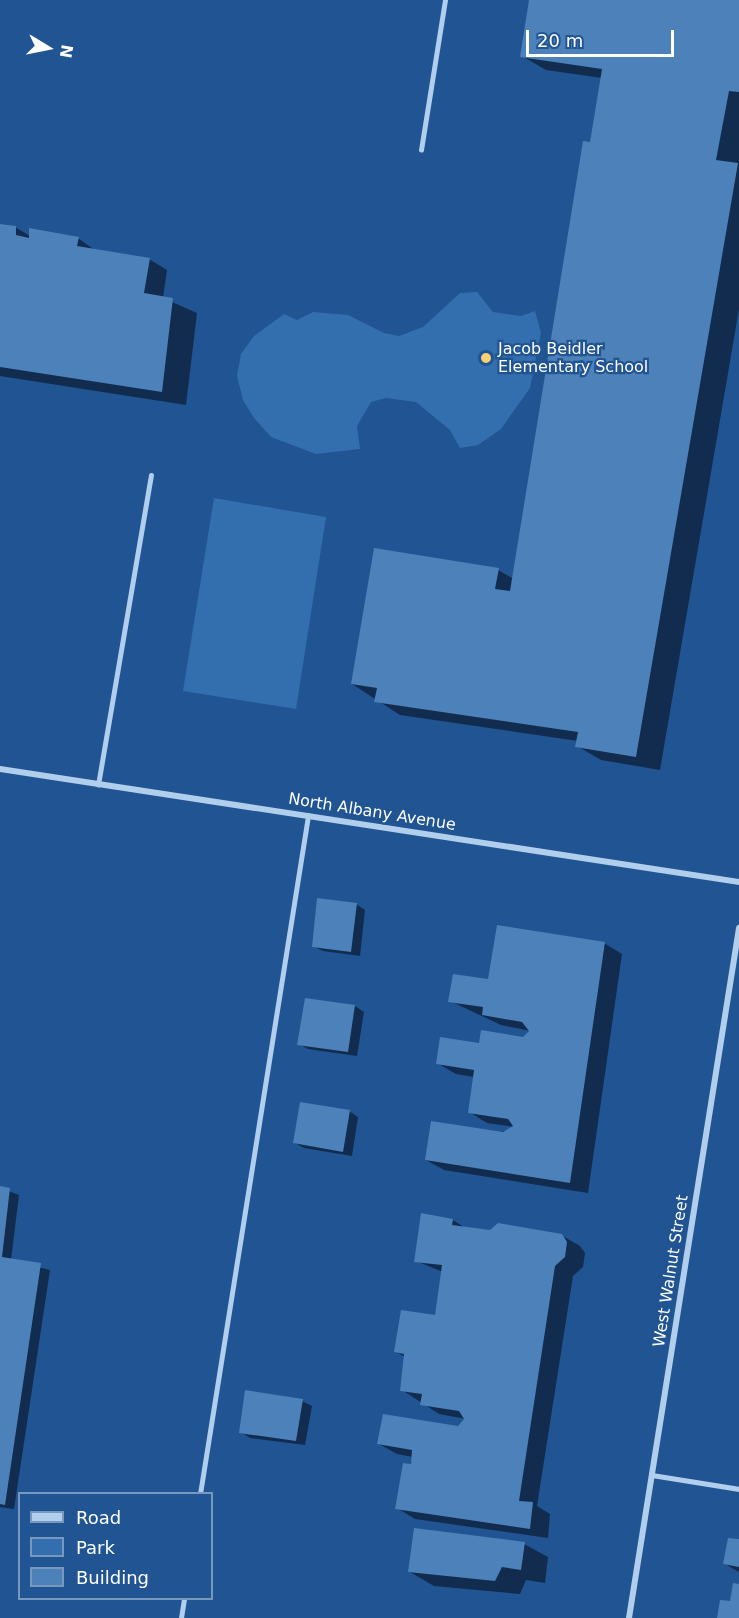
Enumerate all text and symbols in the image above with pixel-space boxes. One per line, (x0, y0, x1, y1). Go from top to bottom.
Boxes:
north arrow (18, 18, 78, 78)
scale bar (529, 18, 678, 56)
text: 20 m (537, 30, 583, 51)
text: N (56, 43, 77, 59)
place label: Jacob Beidler Elementary School (498, 339, 648, 377)
marker: Jacob Beidler Elementary School (479, 351, 493, 365)
street label: North Albany Avenue (287, 789, 457, 835)
street label: West Walnut Street (649, 1194, 693, 1348)
legend (18, 1492, 213, 1600)
text: Road (76, 1507, 121, 1528)
text: Park (76, 1537, 115, 1558)
text: Building (76, 1567, 149, 1588)

